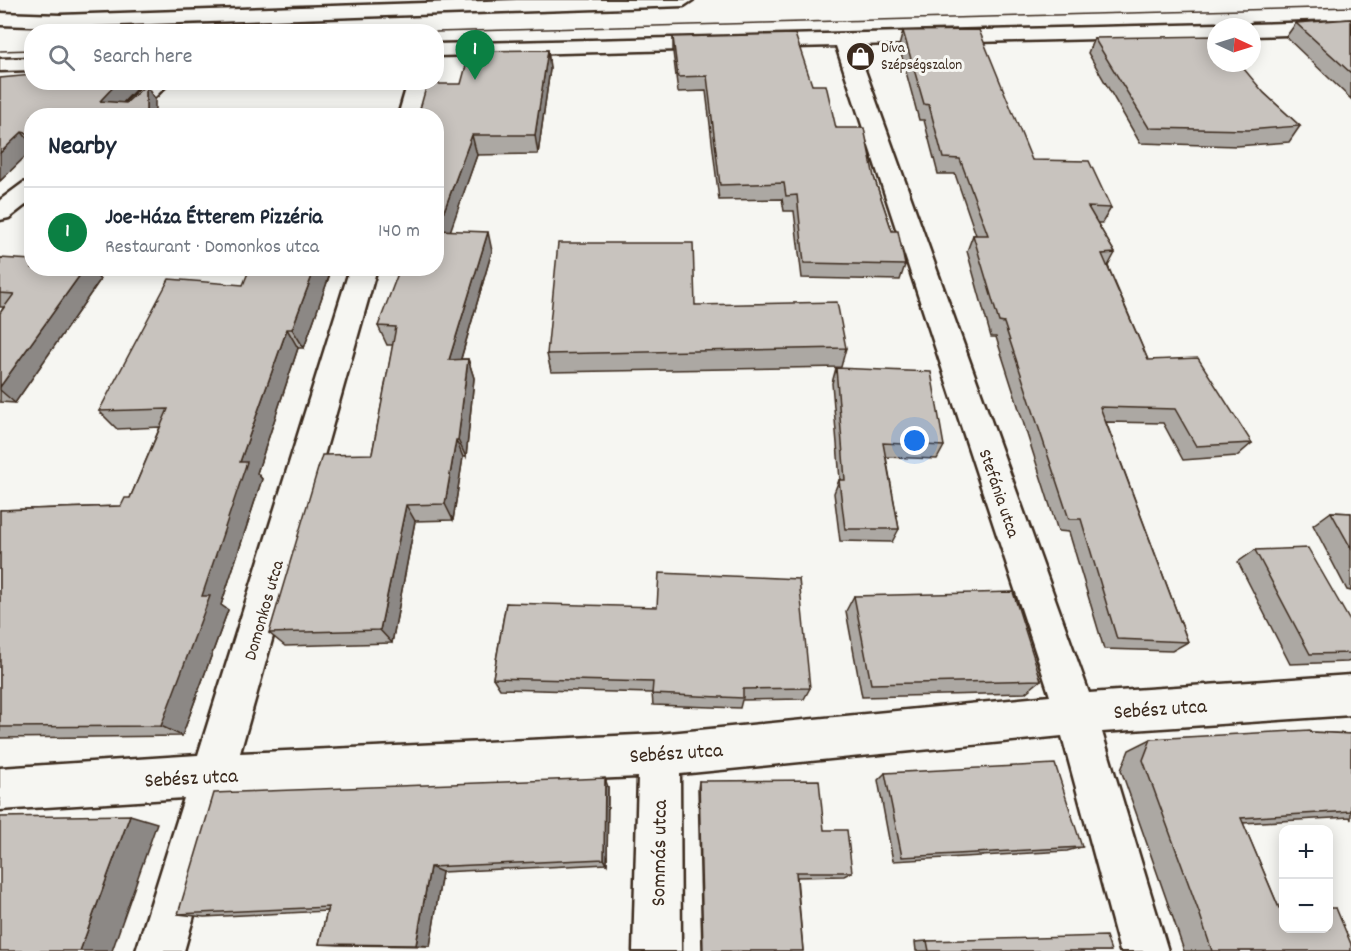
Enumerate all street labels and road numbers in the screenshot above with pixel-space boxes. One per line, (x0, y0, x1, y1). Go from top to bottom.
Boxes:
street label: Stefánia utca (971, 446, 1025, 542)
street label: Domonkos utca (239, 557, 292, 664)
street label: Sebész utca (1113, 693, 1209, 729)
street label: Sebész utca (629, 737, 725, 773)
street label: Sebész utca (144, 763, 240, 797)
street label: Sommás utca (645, 798, 677, 907)

